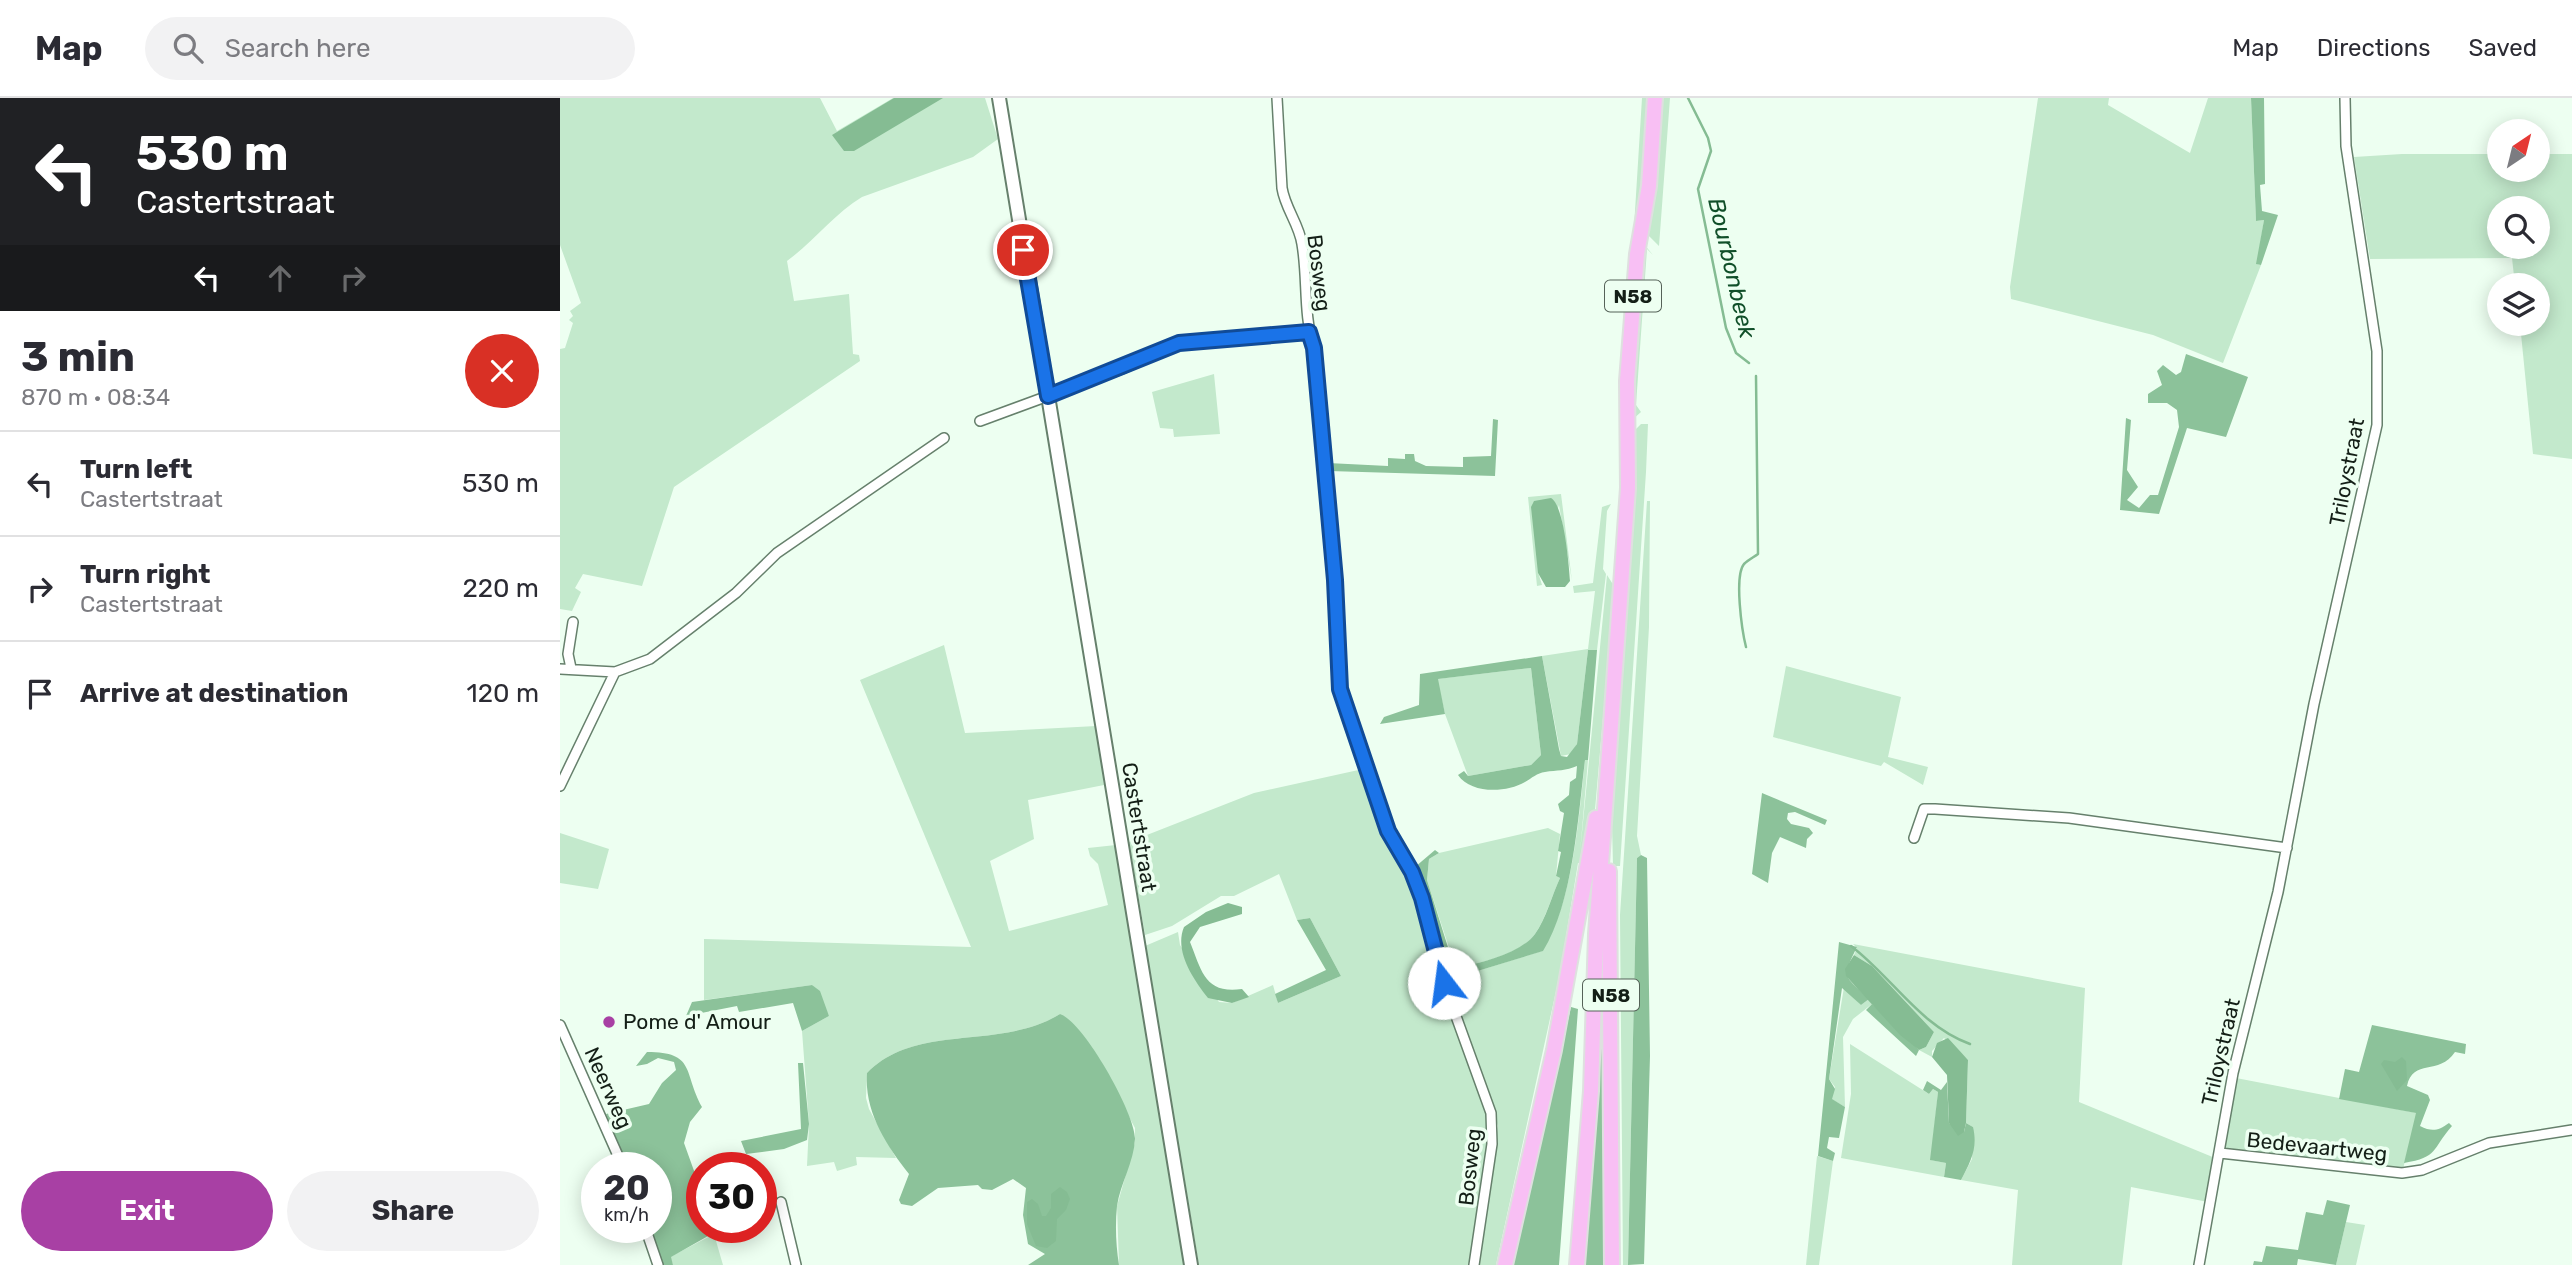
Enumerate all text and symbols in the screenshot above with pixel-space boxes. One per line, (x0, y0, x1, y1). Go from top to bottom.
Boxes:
search box (145, 17, 635, 80)
text: Map (35, 29, 103, 68)
icon: search (169, 29, 207, 67)
text: Search here (225, 33, 370, 64)
text: Map (2232, 34, 2279, 62)
text: Directions (2317, 34, 2430, 62)
text: Saved (2468, 34, 2537, 62)
north arrow (2487, 119, 2550, 182)
map controls (2487, 119, 2550, 336)
text: 530 m (136, 124, 289, 182)
icon: left (21, 126, 112, 217)
text: Castertstraat (136, 183, 335, 221)
water label: Bourbonbeek (1702, 195, 1762, 342)
button: search (2487, 196, 2550, 259)
pin (993, 220, 1053, 280)
icon: arrive (1004, 231, 1042, 269)
street label: Bosweg (1302, 233, 1337, 313)
icon: left (188, 259, 226, 297)
icon: ahead (261, 259, 299, 297)
icon: right (334, 259, 372, 297)
button: layers (2487, 273, 2550, 336)
road number: N58 (1605, 280, 1661, 312)
text: 3 min (21, 332, 135, 382)
button: close (465, 334, 539, 408)
text: 870 m · 08:34 (21, 383, 170, 411)
street label: Triloystraat (2324, 416, 2369, 528)
text: Turn left (80, 454, 192, 485)
icon: left (21, 465, 59, 503)
text: 530 m (462, 468, 539, 499)
text: Castertstraat (80, 485, 223, 513)
text: Turn right (80, 559, 210, 590)
icon: right (21, 570, 59, 608)
text: 220 m (462, 573, 539, 604)
text: Castertstraat (80, 590, 223, 618)
icon: arrive (21, 675, 59, 713)
text: Arrive at destination (80, 678, 348, 709)
text: 120 m (467, 678, 539, 709)
street label: Castertstraat (1117, 761, 1162, 893)
position arrow (1407, 946, 1481, 1020)
road number: N58 (1583, 980, 1639, 1010)
street label: Triloystraat (2196, 996, 2245, 1108)
place label: Pome d' Amour (623, 1009, 771, 1034)
marker: Pome d' Amour (601, 1014, 617, 1030)
street label: Neerweg (579, 1043, 638, 1133)
street label: Bosweg (1453, 1127, 1486, 1207)
street label: Bedevaartweg (2246, 1127, 2389, 1166)
speed limit sign: 30 (686, 1152, 777, 1243)
text: 20 (603, 1167, 650, 1209)
button: Exit (21, 1171, 273, 1251)
button: Share (287, 1171, 539, 1251)
text: km/h (604, 1204, 649, 1226)

